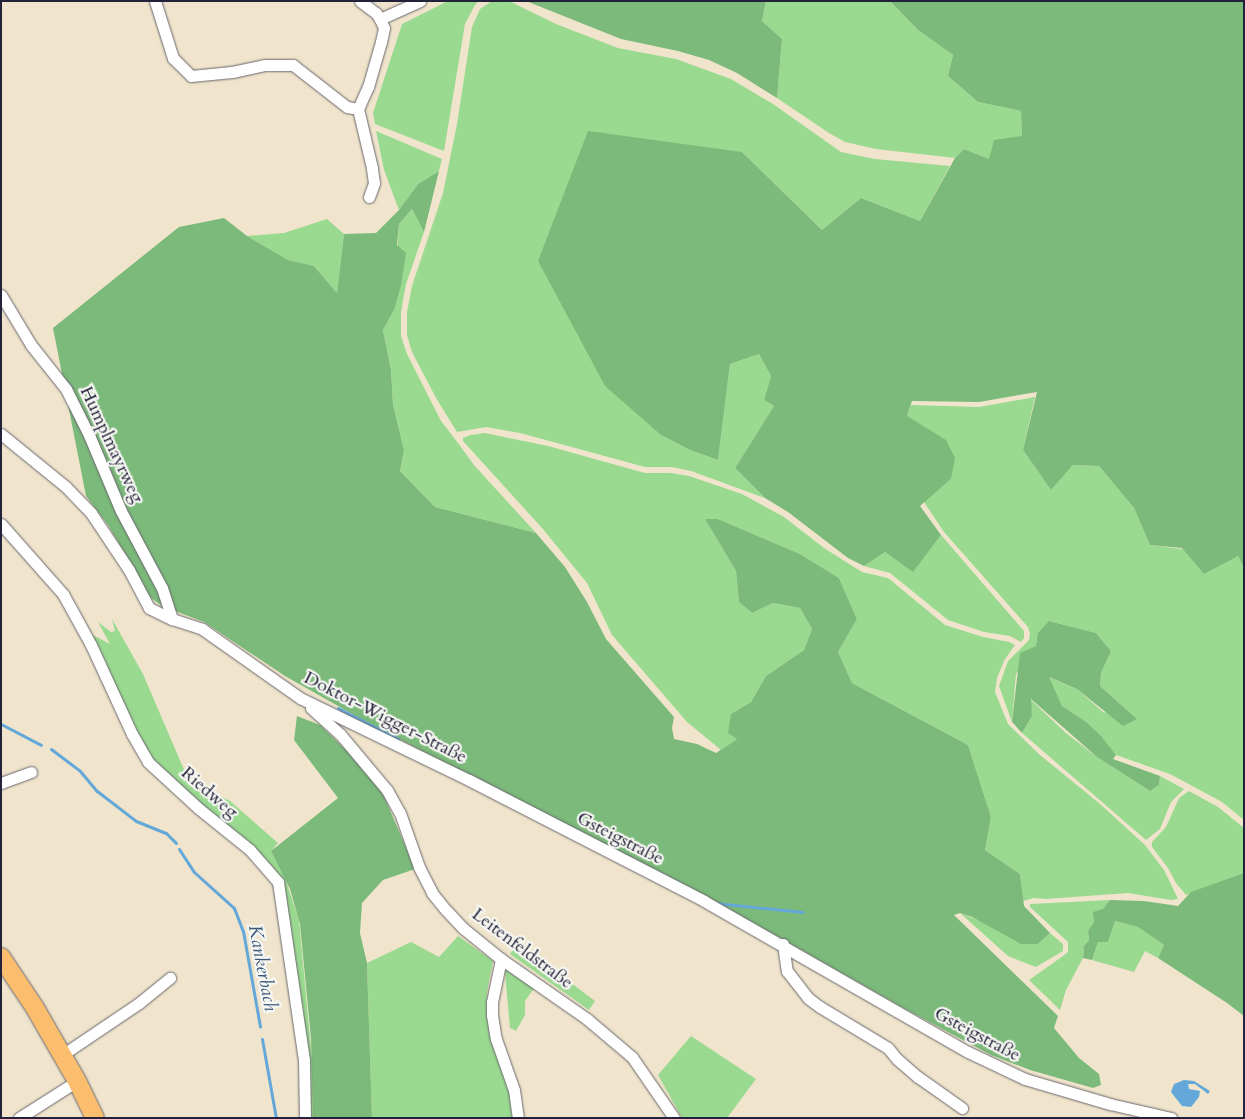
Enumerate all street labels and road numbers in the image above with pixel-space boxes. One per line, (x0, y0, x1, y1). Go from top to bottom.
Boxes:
street label: Humplmayrweg (75, 383, 147, 507)
street label: Doktor-Wigger-Straße (300, 668, 470, 768)
street label: Riedweg (176, 763, 242, 823)
street label: Gsteigstraße (573, 808, 667, 870)
street label: Leitenfeldstraße (467, 904, 577, 994)
street label: Gsteigstraße (930, 1003, 1024, 1067)

